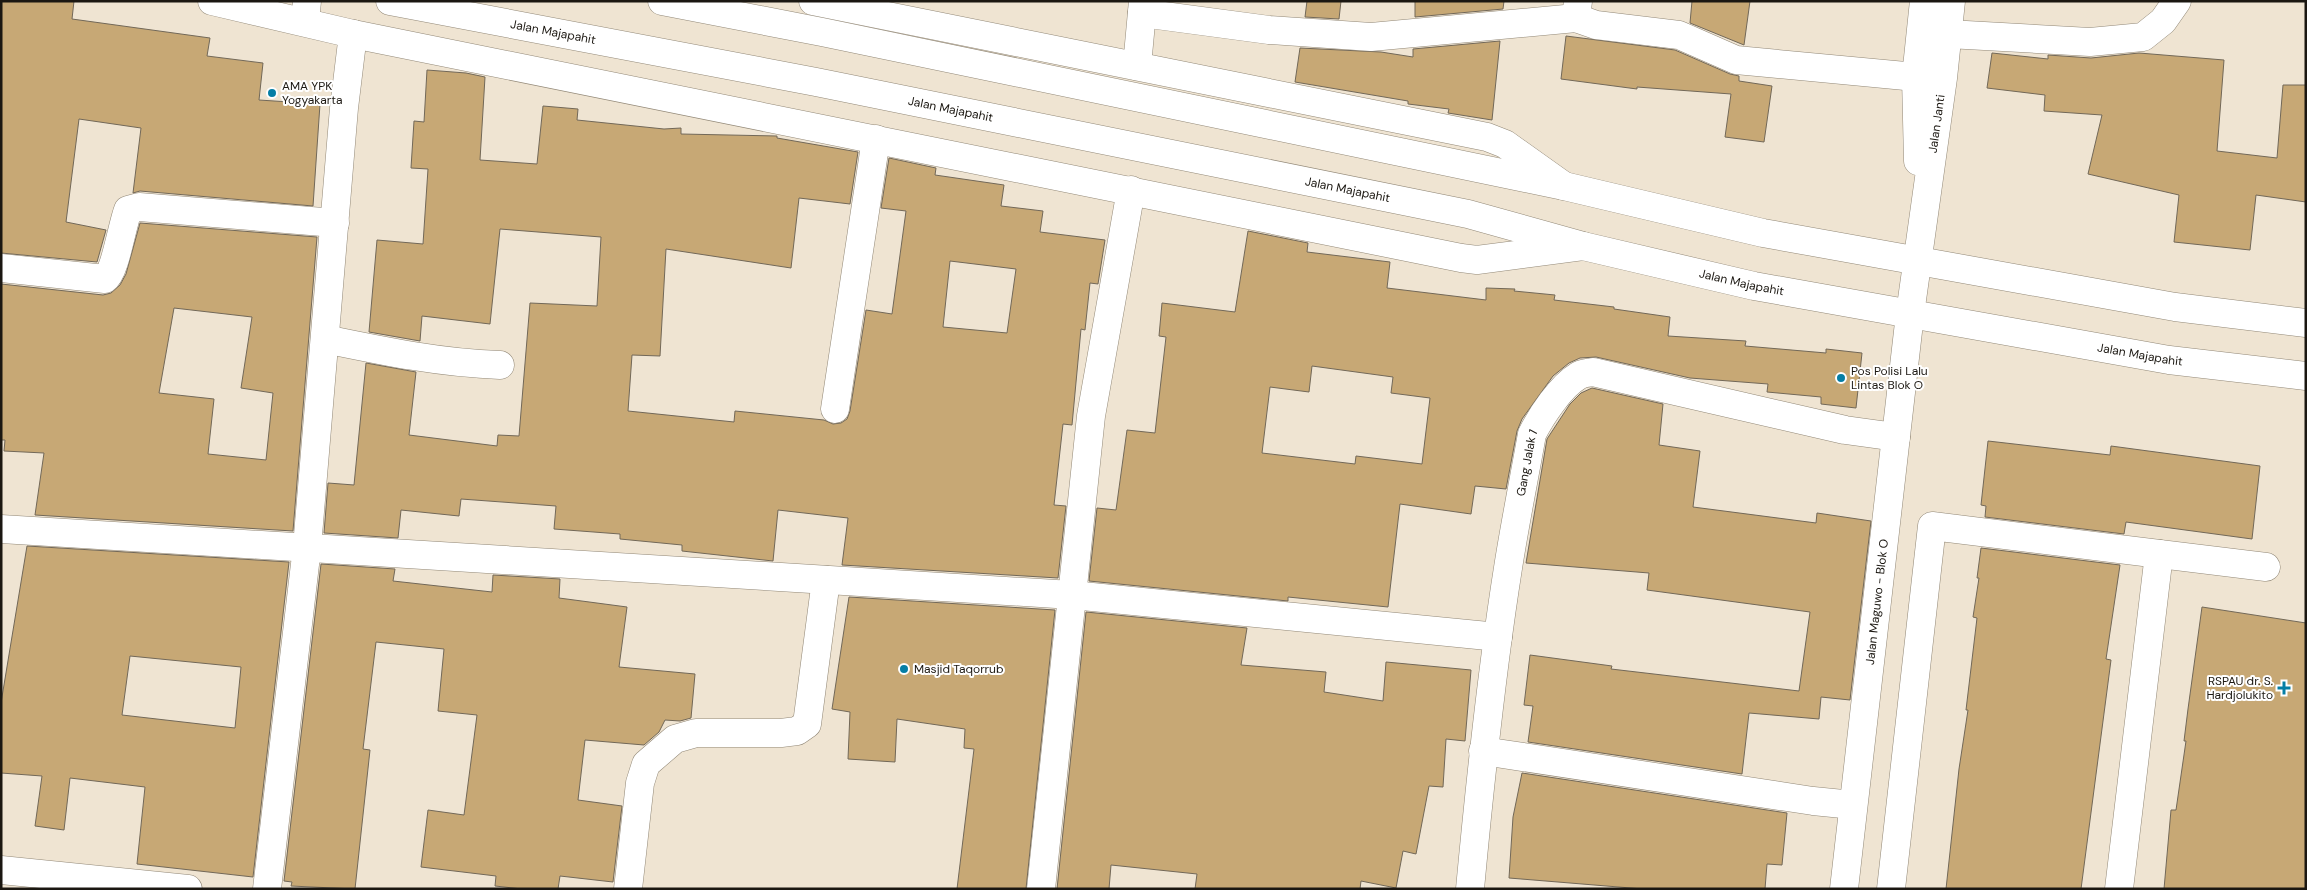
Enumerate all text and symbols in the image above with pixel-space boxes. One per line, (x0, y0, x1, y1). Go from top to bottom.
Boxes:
street label: Jalan Majapahit (509, 16, 597, 48)
place label: AMA YPK Yogyakarta (282, 78, 343, 108)
marker: AMA YPK Yogyakarta (266, 87, 278, 99)
street label: Jalan Majapahit (907, 93, 995, 126)
street label: Jalan Janti (1925, 93, 1949, 154)
street label: Jalan Majapahit (1304, 173, 1392, 206)
street label: Jalan Majapahit (1698, 265, 1786, 299)
street label: Jalan Majapahit (2096, 339, 2184, 370)
place label: Pos Polisi Lalu Lintas Blok O (1851, 363, 1928, 393)
marker: Pos Polisi Lalu Lintas Blok O (1835, 372, 1847, 384)
street label: Gang Jalak 1 (1513, 427, 1541, 497)
street label: Jalan Maguwo - Blok O (1862, 538, 1892, 666)
place label: Masjid Taqorrub (914, 661, 1003, 677)
marker: Masjid Taqorrub (898, 663, 910, 675)
place label: RSPAU dr. S. Hardjolukito (2206, 673, 2273, 703)
marker: RSPAU dr. S. Hardjolukito (2277, 681, 2291, 695)

